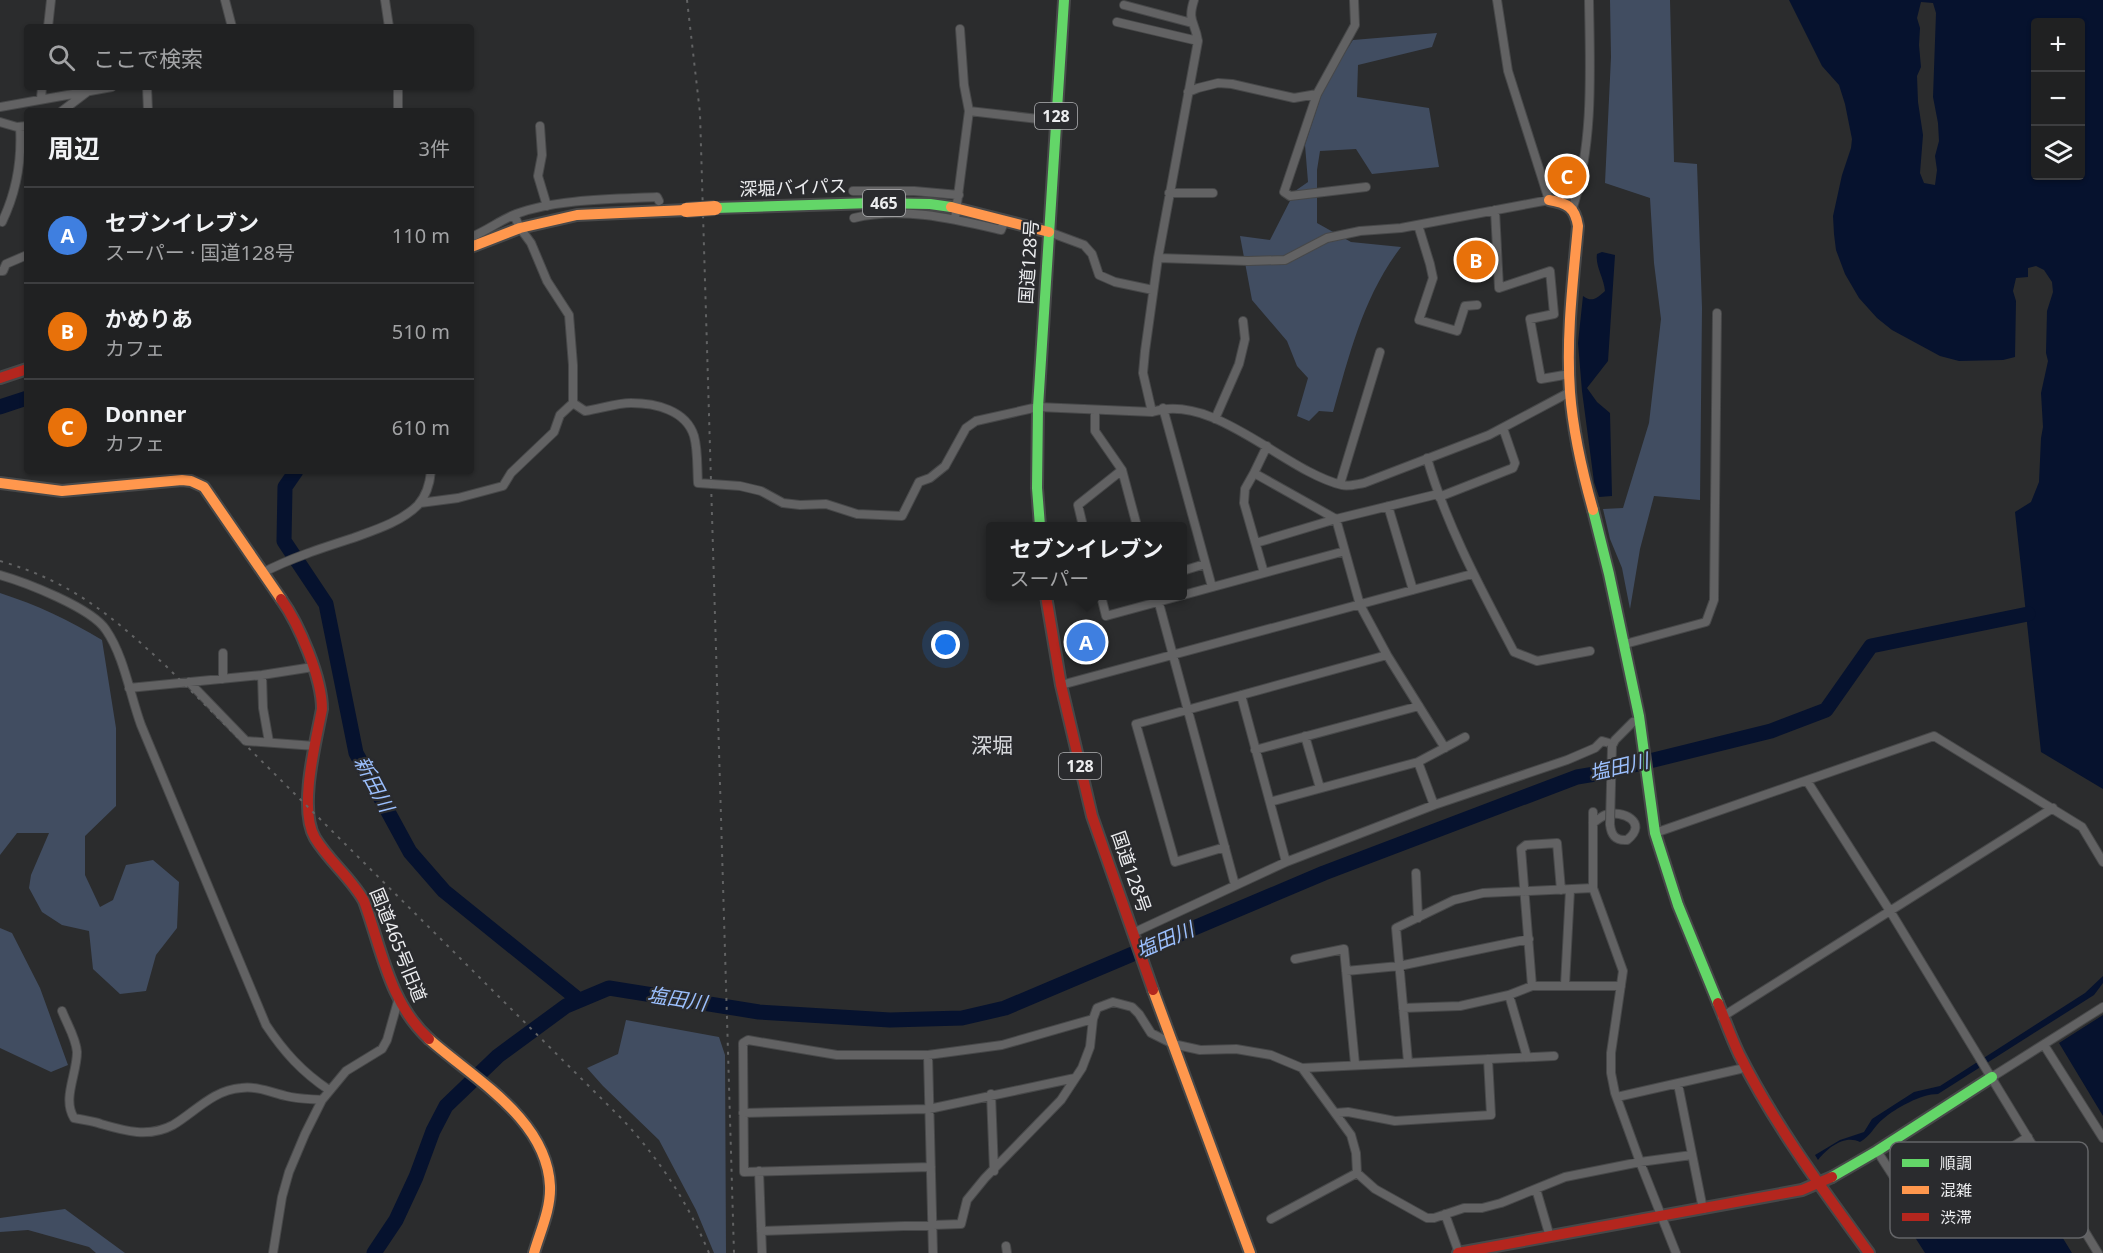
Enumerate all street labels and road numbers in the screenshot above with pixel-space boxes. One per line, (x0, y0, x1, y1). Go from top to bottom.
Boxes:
road number: 128 (1035, 103, 1077, 129)
street label: 深堀バイパス (739, 173, 847, 201)
road number: 465 (863, 190, 905, 216)
street label: 国道128号 (1013, 219, 1043, 305)
road number: 128 (1059, 753, 1101, 779)
street label: 国道128号 (1107, 828, 1157, 916)
street label: 国道465号旧道 (365, 884, 433, 1005)

